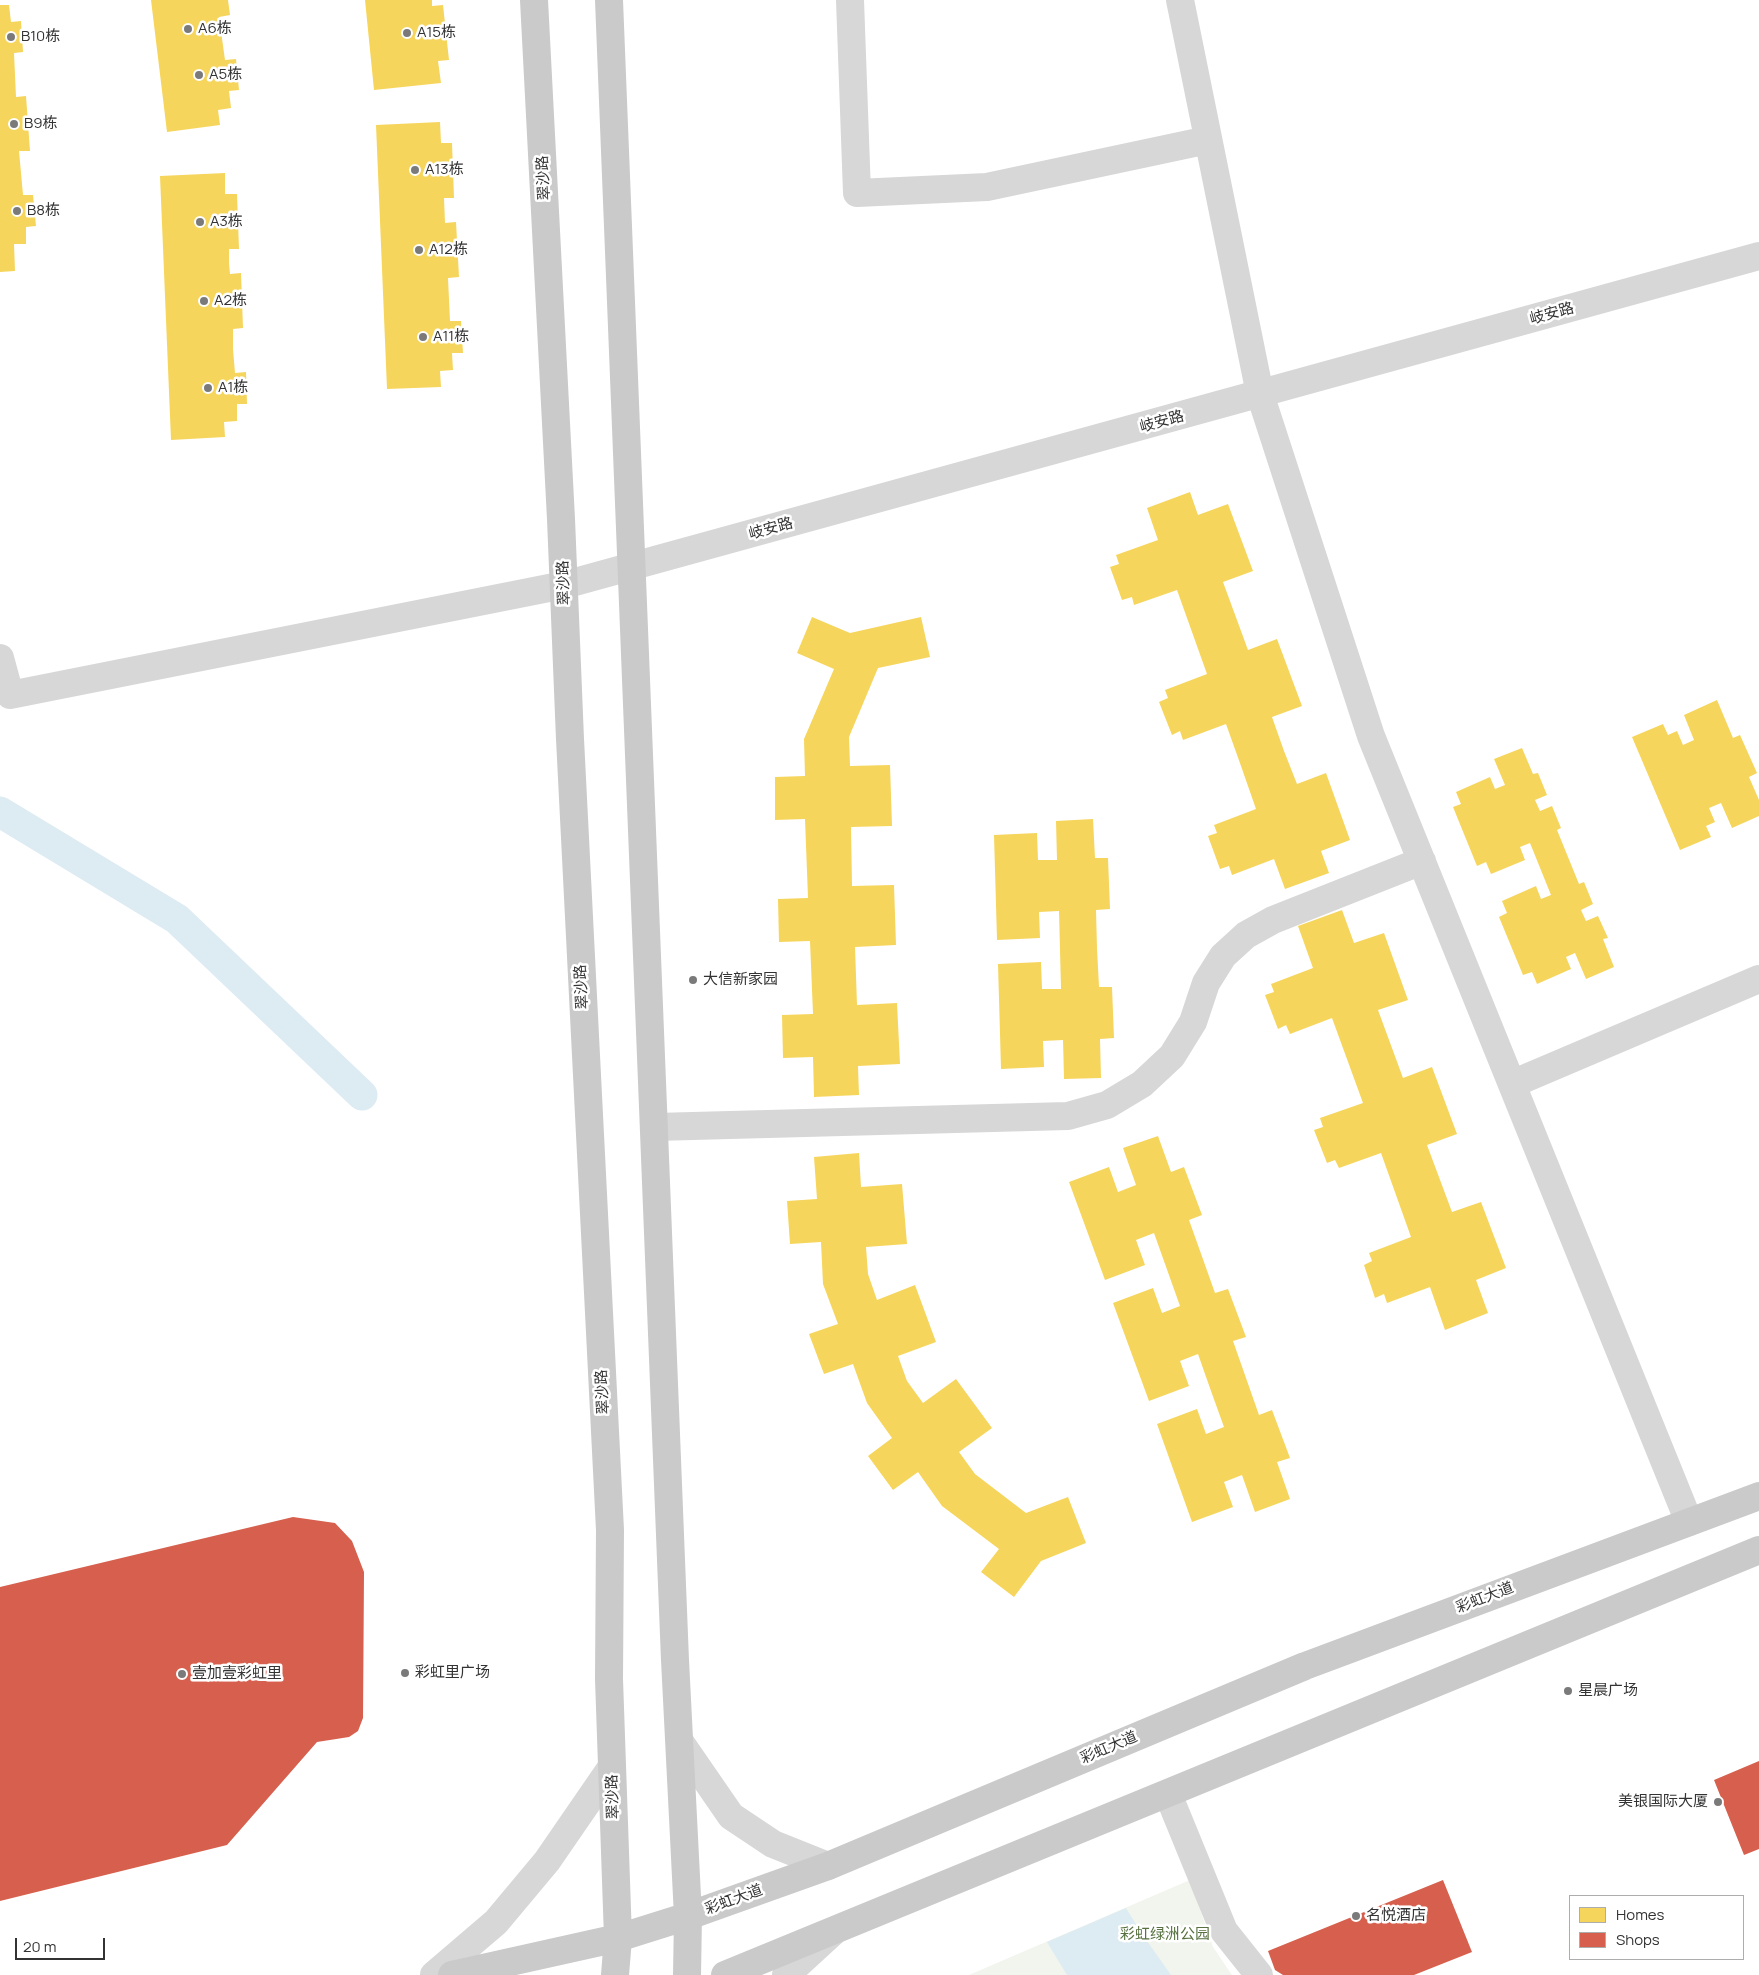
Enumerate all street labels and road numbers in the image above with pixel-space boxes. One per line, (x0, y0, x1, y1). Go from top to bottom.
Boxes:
street label: 翠沙路 (534, 155, 554, 201)
street label: 岐安路 (1528, 299, 1576, 329)
street label: 岐安路 (1138, 407, 1186, 437)
street label: 岐安路 (747, 514, 795, 544)
street label: 翠沙路 (554, 560, 574, 606)
street label: 翠沙路 (572, 964, 592, 1010)
street label: 翠沙路 (593, 1369, 613, 1415)
street label: 彩虹大道 (1454, 1579, 1516, 1617)
street label: 彩虹大道 (1078, 1728, 1140, 1768)
street label: 翠沙路 (603, 1774, 623, 1820)
street label: 彩虹大道 (703, 1881, 765, 1919)

